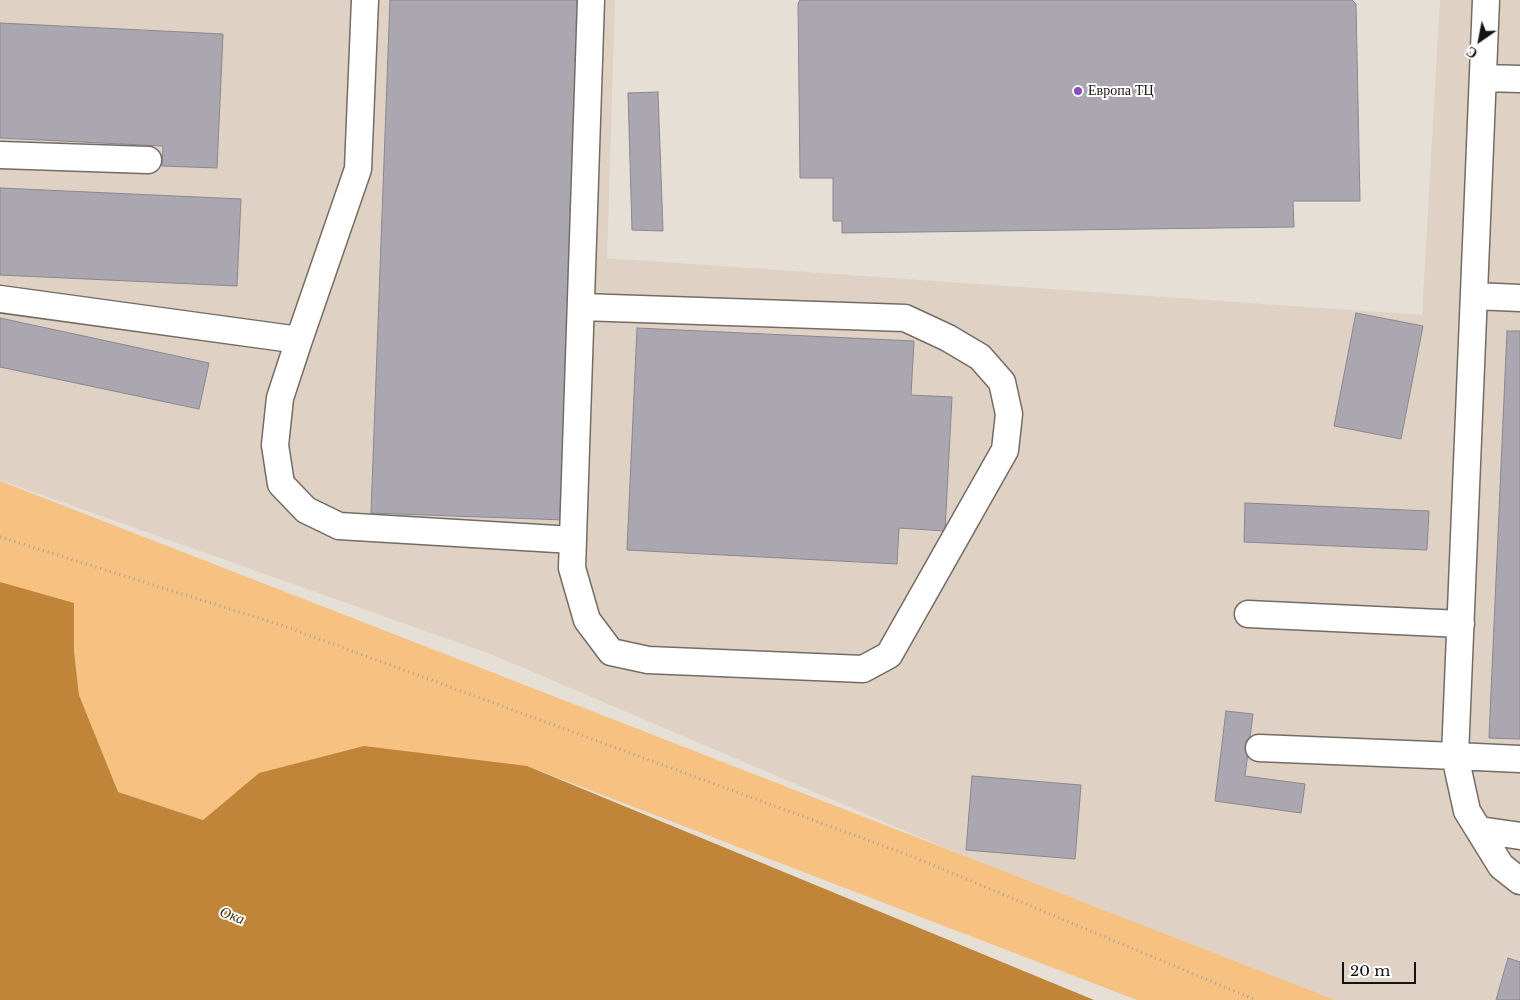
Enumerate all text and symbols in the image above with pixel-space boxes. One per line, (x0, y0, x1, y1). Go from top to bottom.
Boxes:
north arrow (1455, 15, 1505, 65)
text: С (1463, 42, 1481, 63)
place label: Европа ТЦ (1088, 83, 1154, 99)
marker: Европа ТЦ (1072, 85, 1084, 97)
water label: Ока (217, 903, 247, 929)
scale bar (1345, 952, 1419, 984)
text: 20 m (1350, 961, 1390, 980)

